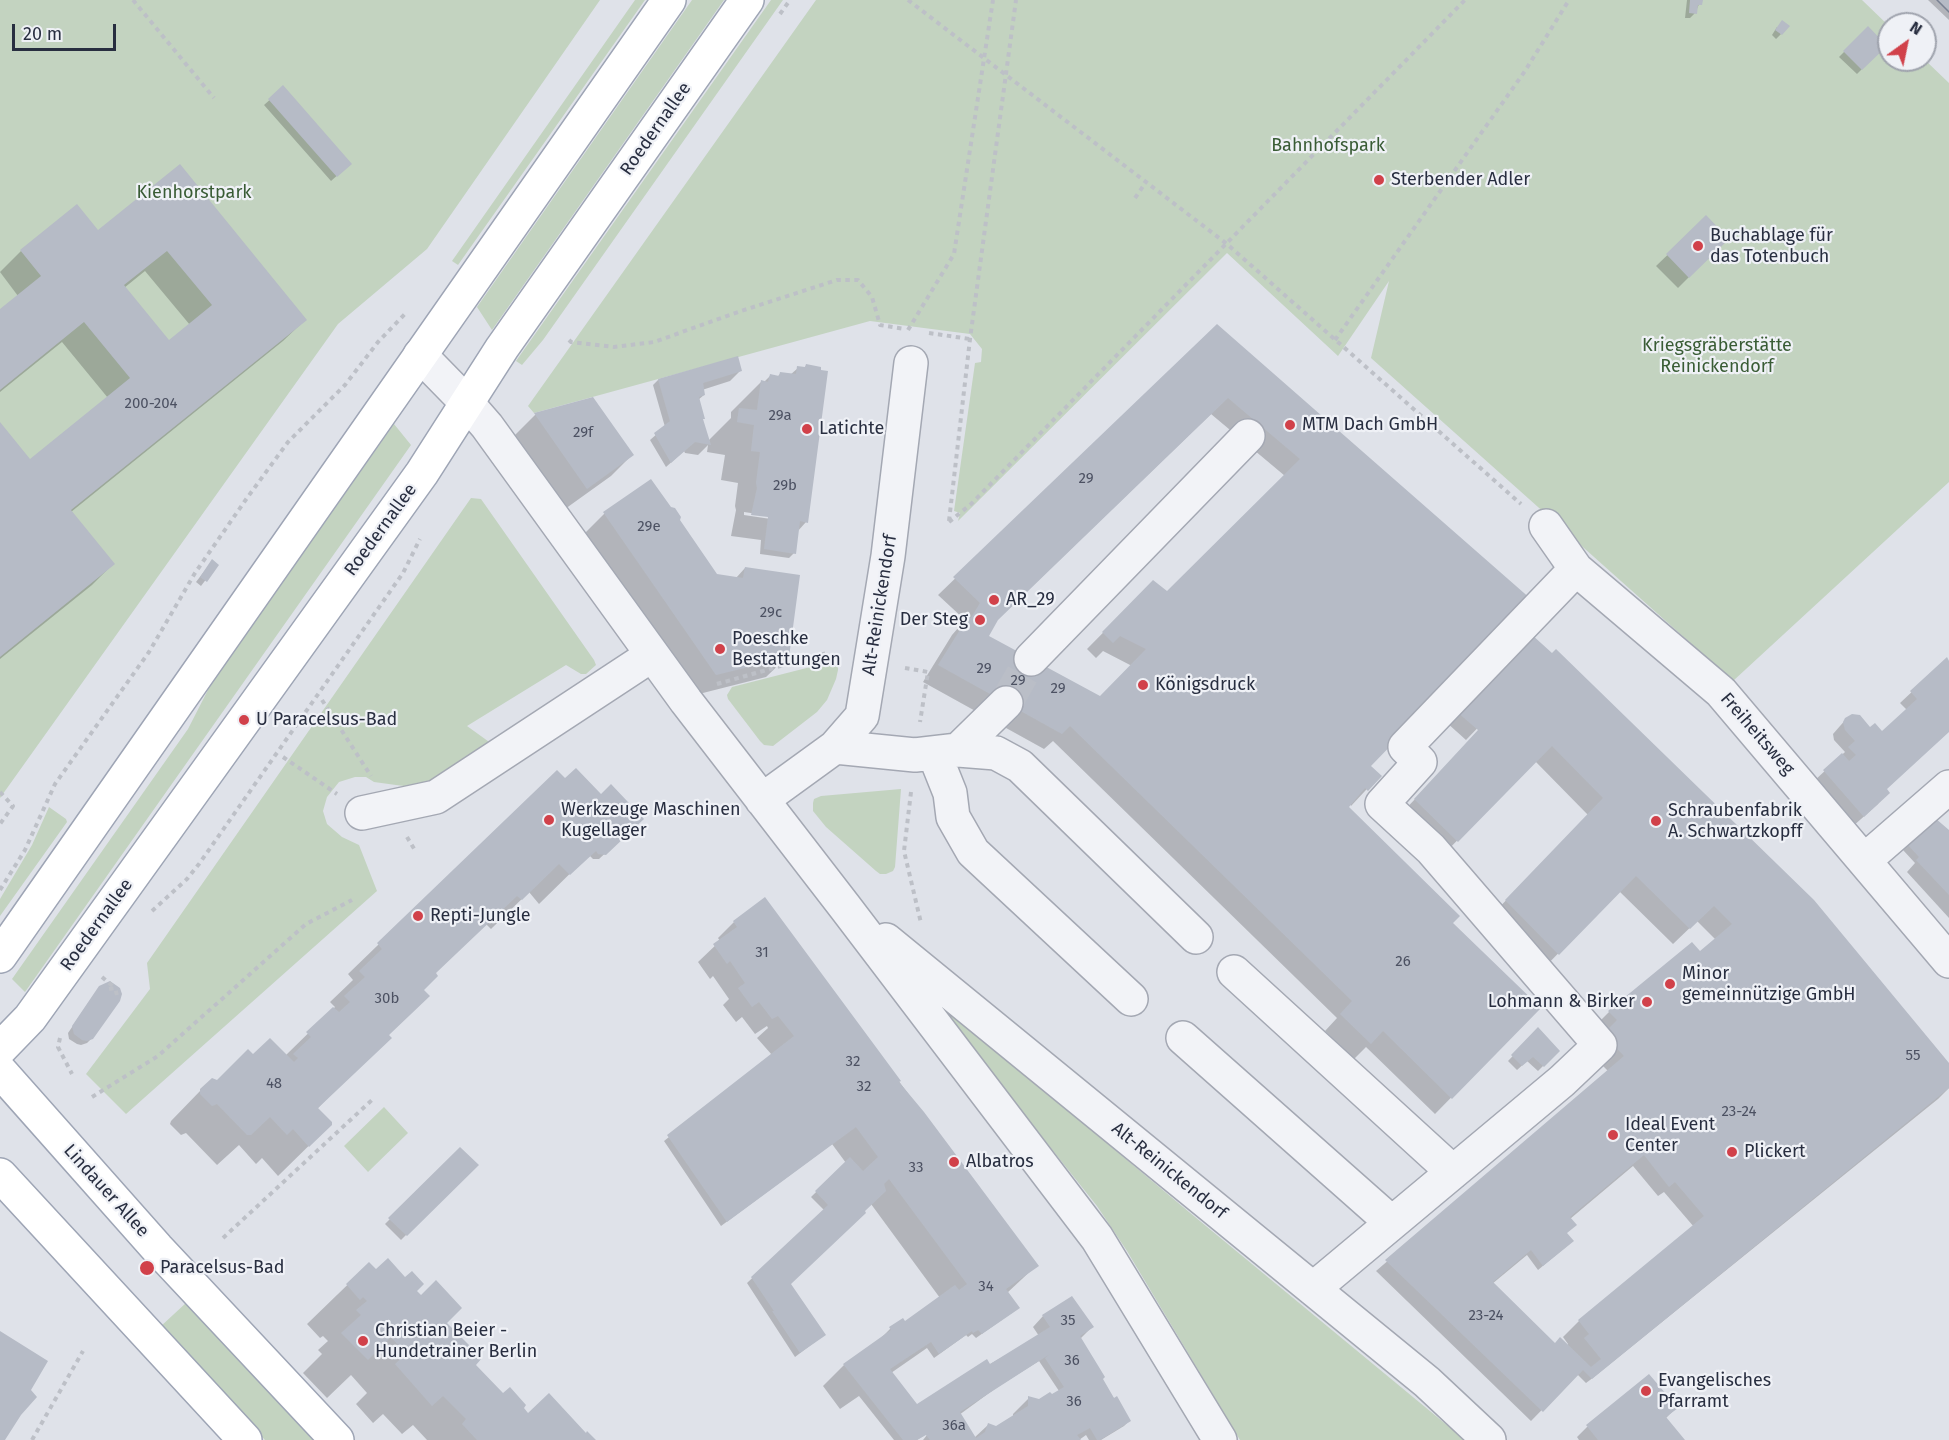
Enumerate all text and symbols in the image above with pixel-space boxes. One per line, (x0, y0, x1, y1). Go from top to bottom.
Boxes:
scale bar (15, 12, 118, 50)
north arrow (1877, 12, 1937, 72)
text: N (1906, 17, 1926, 39)
text: 20 m (23, 23, 62, 45)
street label: Roedernallee (616, 78, 696, 180)
park label: Bahnhofspark (1271, 135, 1385, 157)
place label: Sterbender Adler (1391, 169, 1530, 191)
marker: Sterbender Adler (1372, 173, 1386, 187)
park label: Kienhorstpark (136, 182, 252, 204)
place label: Buchablage für das Totenbuch (1710, 225, 1833, 268)
marker: Buchablage für das Totenbuch (1691, 239, 1705, 253)
park label: Kriegsgräberstätte Reinickendorf (1642, 335, 1792, 378)
house number: 200-204 (124, 395, 178, 413)
house number: 29a (768, 407, 792, 425)
place label: MTM Dach GmbH (1302, 414, 1438, 436)
place label: Latichte (819, 418, 884, 440)
marker: MTM Dach GmbH (1283, 418, 1297, 432)
marker: Latichte (800, 422, 814, 436)
house number: 29f (573, 424, 593, 442)
house number: 29 (1078, 470, 1094, 488)
house number: 29b (773, 477, 797, 495)
street label: Roedernallee (340, 480, 422, 580)
house number: 29e (637, 518, 661, 536)
street label: Alt-Reinickendorf (858, 533, 902, 677)
place label: AR_29 (1006, 589, 1055, 611)
marker: AR_29 (987, 593, 1001, 607)
house number: 29c (760, 604, 782, 622)
place label: Der Steg (900, 609, 968, 631)
marker: Der Steg (973, 613, 987, 627)
place label: Poeschke Bestattungen (732, 628, 841, 670)
marker: Poeschke Bestattungen (713, 642, 727, 656)
house number: 29 (976, 660, 992, 678)
house number: 29 (1010, 672, 1026, 690)
place label: Königsdruck (1155, 674, 1255, 696)
marker: Königsdruck (1136, 678, 1150, 692)
house number: 29 (1050, 680, 1066, 698)
street label: Freiheitsweg (1715, 689, 1799, 779)
place label: U Paracelsus-Bad (256, 709, 397, 731)
marker: U Paracelsus-Bad (237, 713, 251, 727)
place label: Werkzeuge Maschinen Kugellager (561, 799, 740, 842)
place label: Schraubenfabrik A. Schwartzkopff (1668, 800, 1803, 842)
marker: Werkzeuge Maschinen Kugellager (542, 813, 556, 827)
marker: Schraubenfabrik A. Schwartzkopff (1649, 814, 1663, 828)
street label: Roedernallee (56, 875, 138, 975)
place label: Repti-Jungle (430, 905, 531, 927)
marker: Repti-Jungle (411, 909, 425, 923)
house number: 31 (755, 944, 769, 962)
house number: 26 (1395, 953, 1411, 971)
place label: Minor gemeinnützige GmbH (1682, 963, 1856, 1006)
marker: Minor gemeinnützige GmbH (1663, 977, 1677, 991)
house number: 30b (375, 990, 399, 1008)
place label: Lohmann & Birker (1488, 991, 1635, 1013)
marker: Lohmann & Birker (1640, 995, 1654, 1009)
house number: 55 (1906, 1047, 1920, 1065)
house number: 32 (846, 1053, 860, 1071)
house number: 48 (266, 1075, 282, 1093)
house number: 32 (857, 1078, 871, 1096)
house number: 23-24 (1722, 1103, 1756, 1121)
place label: Ideal Event Center (1625, 1114, 1715, 1156)
street label: Alt-Reinickendorf (1107, 1118, 1231, 1224)
marker: Ideal Event Center (1606, 1128, 1620, 1142)
street label: Lindauer Allee (59, 1140, 153, 1242)
place label: Plickert (1744, 1141, 1806, 1163)
marker: Plickert (1725, 1145, 1739, 1159)
place label: Albatros (966, 1151, 1034, 1173)
marker: Albatros (947, 1155, 961, 1169)
house number: 33 (909, 1159, 923, 1177)
place label: Paracelsus-Bad (160, 1257, 285, 1279)
marker: Paracelsus-Bad (138, 1259, 156, 1277)
house number: 34 (978, 1278, 994, 1296)
house number: 23-24 (1469, 1307, 1503, 1325)
house number: 35 (1061, 1312, 1075, 1330)
place label: Christian Beier - Hundetrainer Berlin (375, 1320, 537, 1362)
marker: Christian Beier - Hundetrainer Berlin (356, 1334, 370, 1348)
house number: 36 (1064, 1352, 1080, 1370)
place label: Evangelisches Pfarramt (1658, 1370, 1771, 1412)
marker: Evangelisches Pfarramt (1639, 1384, 1653, 1398)
house number: 36 (1066, 1393, 1082, 1411)
house number: 36a (942, 1417, 966, 1435)

